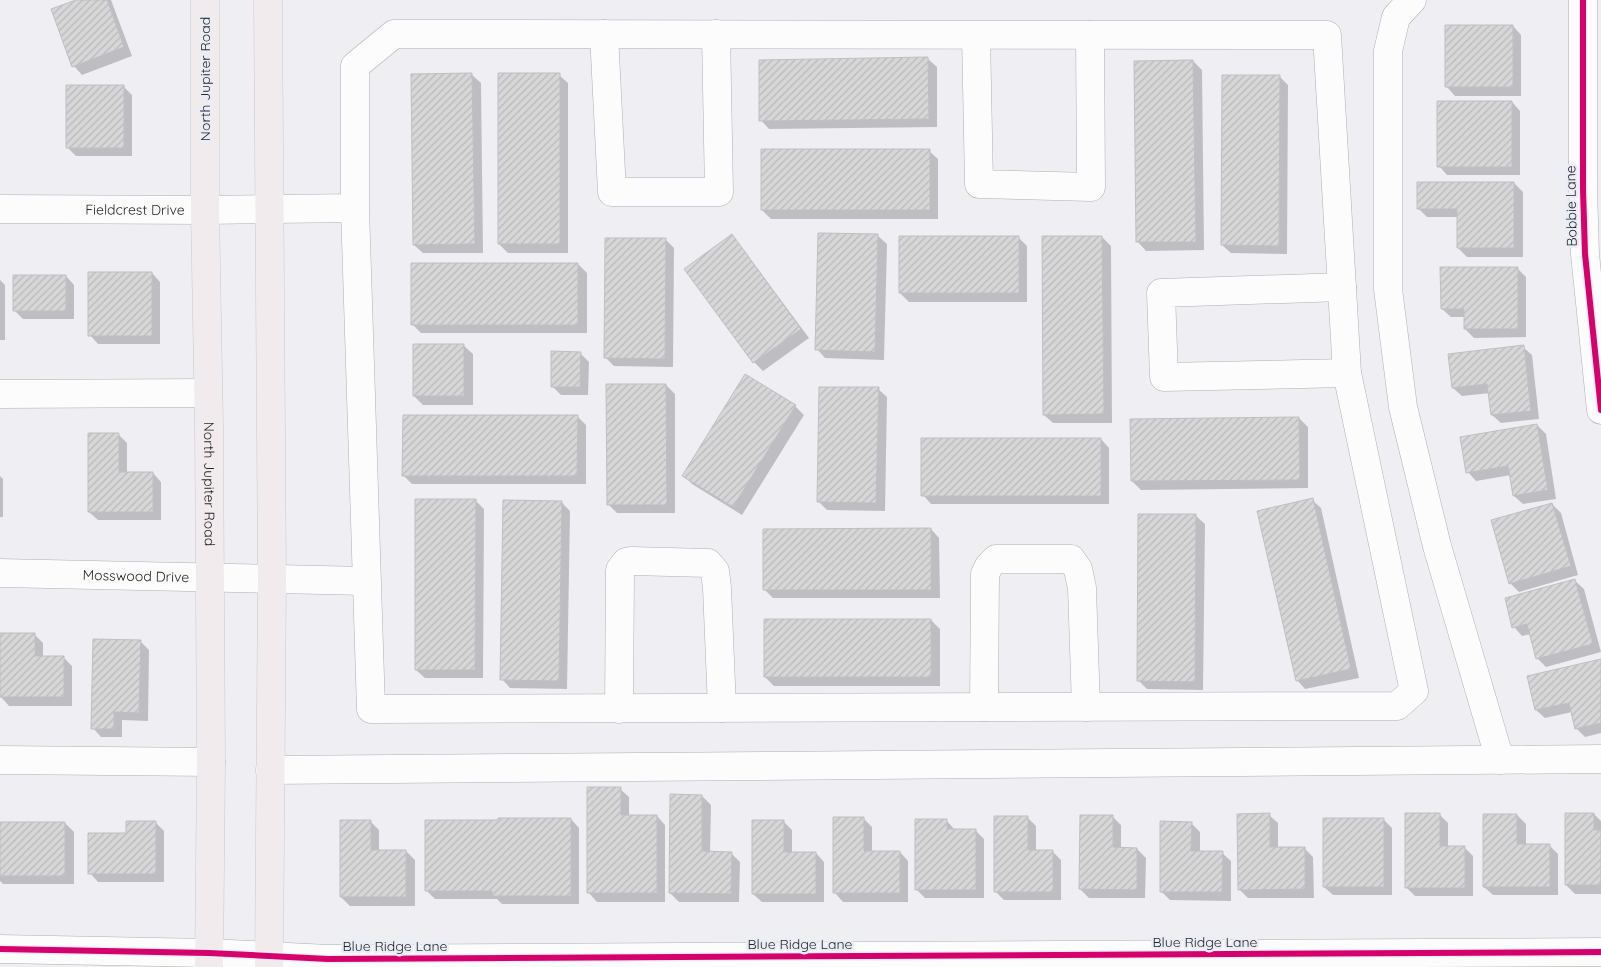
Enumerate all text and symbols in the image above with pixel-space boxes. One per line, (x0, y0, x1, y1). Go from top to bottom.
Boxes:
street label: North Jupiter Road (196, 17, 214, 141)
street label: Bobbie Lane (1561, 165, 1581, 247)
street label: Fieldcrest Drive (85, 200, 185, 219)
street label: North Jupiter Road (200, 421, 219, 546)
street label: Mosswood Drive (82, 566, 190, 586)
street label: Blue Ridge Lane (1153, 933, 1258, 951)
street label: Blue Ridge Lane (748, 935, 853, 953)
street label: Blue Ridge Lane (343, 937, 448, 955)

